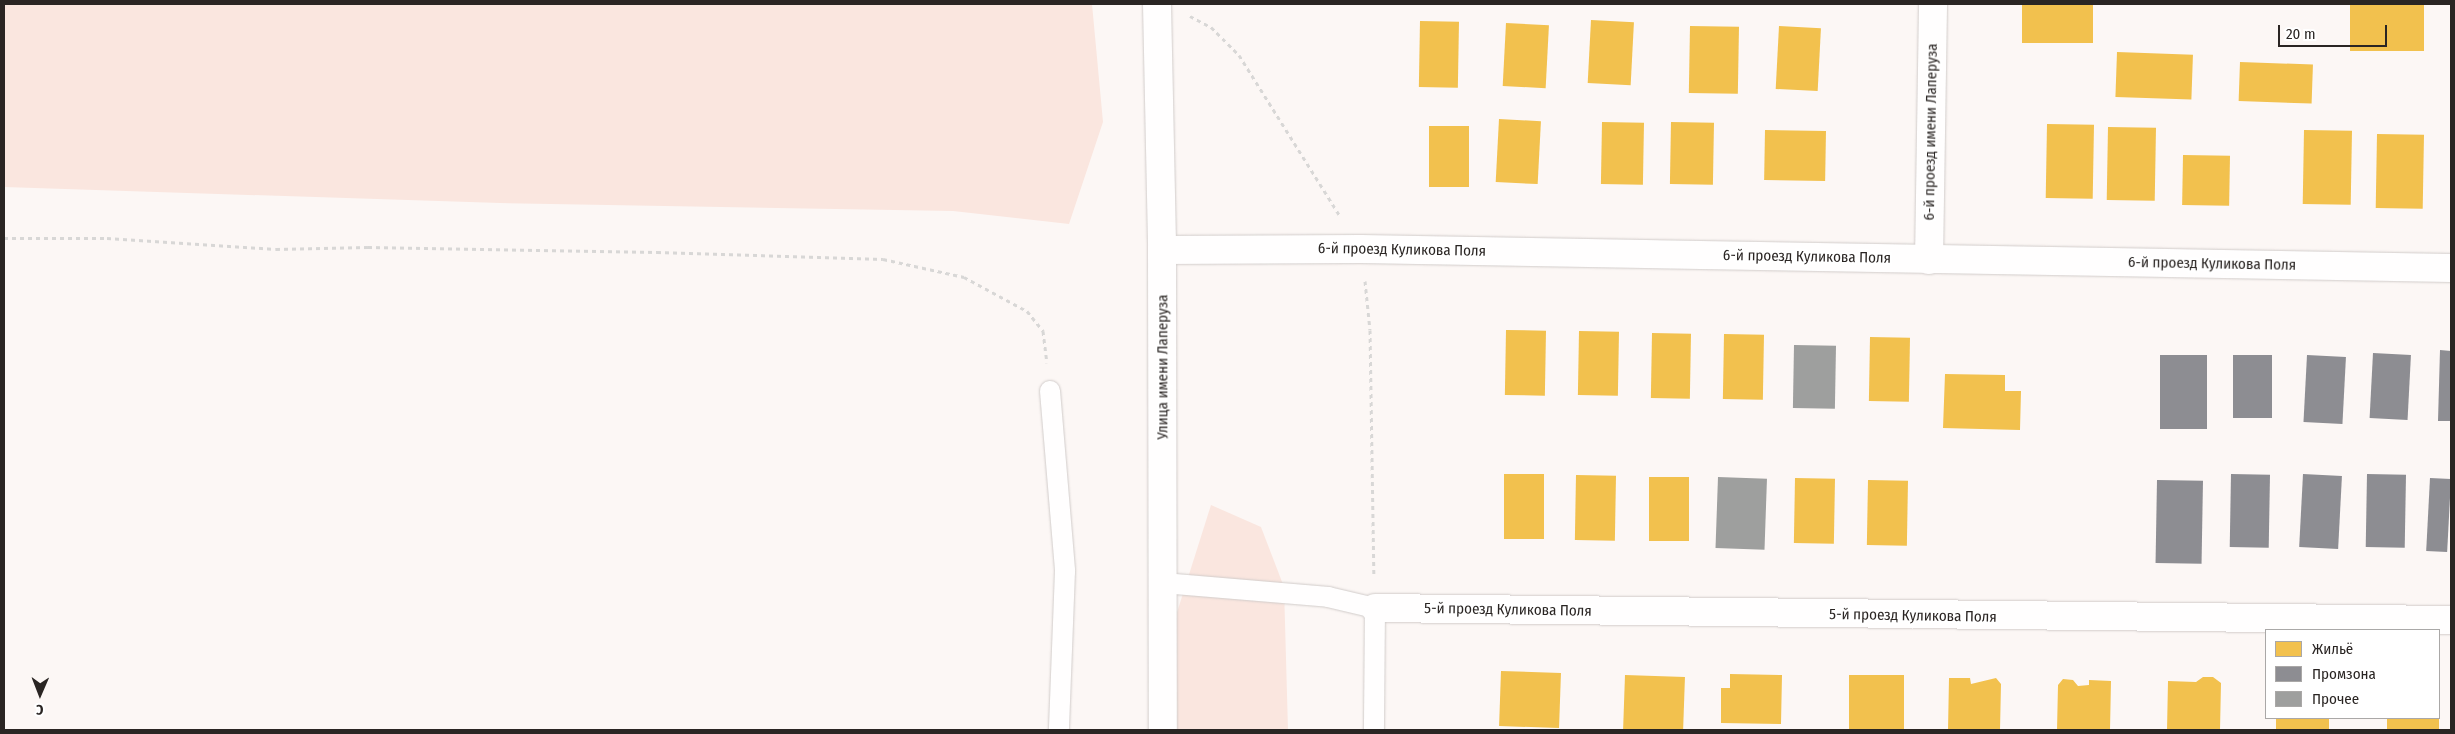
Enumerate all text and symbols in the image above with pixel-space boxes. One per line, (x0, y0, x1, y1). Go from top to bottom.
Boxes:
scale bar (2280, 15, 2389, 47)
text: 20 m (2286, 25, 2316, 43)
street label: 6-й проезд имени Лаперуза (1920, 43, 1942, 221)
street label: 6-й проезд Куликова Поля (1318, 240, 1486, 260)
street label: 6-й проезд Куликова Поля (1723, 247, 1891, 267)
street label: 6-й проезд Куликова Поля (2128, 254, 2296, 274)
street label: Улица имени Лаперуза (1154, 294, 1172, 440)
street label: 5-й проезд Куликова Поля (1424, 600, 1592, 620)
street label: 5-й проезд Куликова Поля (1829, 606, 1997, 626)
legend (2265, 629, 2440, 719)
text: Жильё (2312, 640, 2353, 658)
text: Промзона (2312, 665, 2376, 683)
north arrow (15, 669, 65, 719)
text: Прочее (2312, 690, 2359, 708)
text: С (36, 701, 44, 718)

